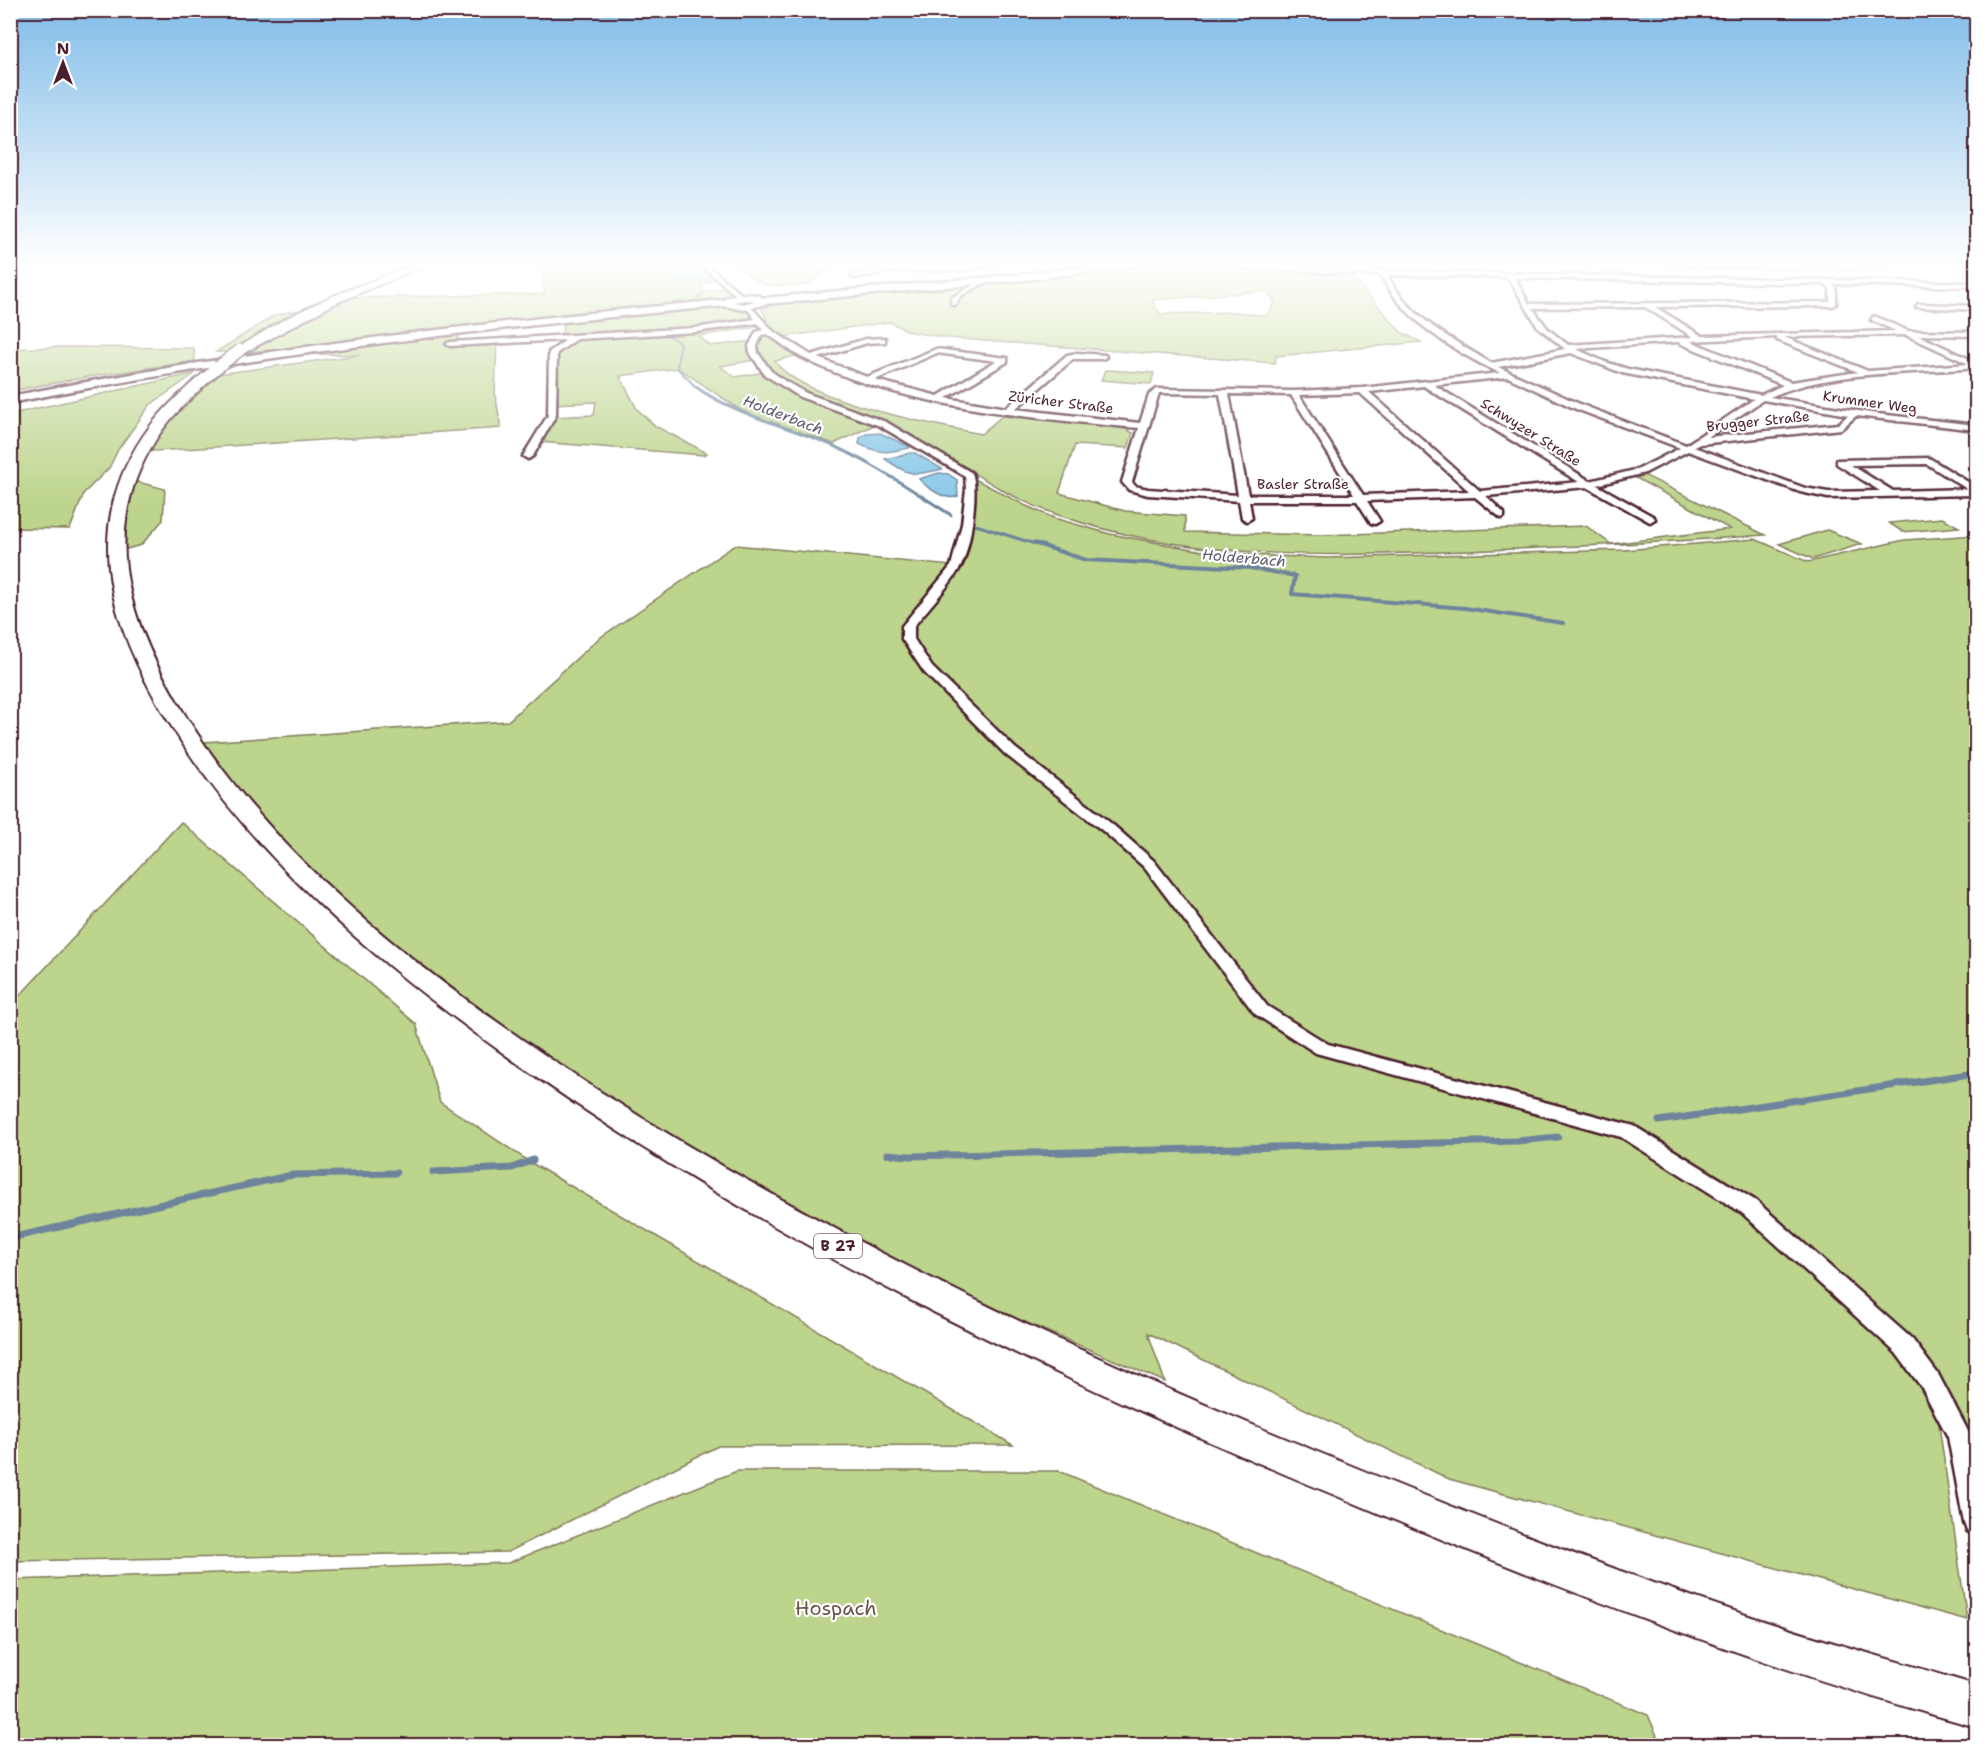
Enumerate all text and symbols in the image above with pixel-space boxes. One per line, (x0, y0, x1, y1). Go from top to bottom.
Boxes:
north arrow (33, 33, 93, 93)
text: N (57, 38, 69, 59)
street label: Krummer Weg (1822, 386, 1918, 418)
street label: Züricher Straße (1008, 387, 1115, 417)
water label: Holderbach (740, 391, 826, 439)
street label: Schwyzer Straße (1477, 394, 1585, 470)
street label: Brugger Straße (1706, 407, 1811, 435)
street label: Basler Straße (1257, 475, 1349, 493)
water label: Holderbach (1201, 544, 1287, 572)
road number: B 27 (814, 1234, 862, 1258)
park label: Hospach (795, 1595, 877, 1621)

